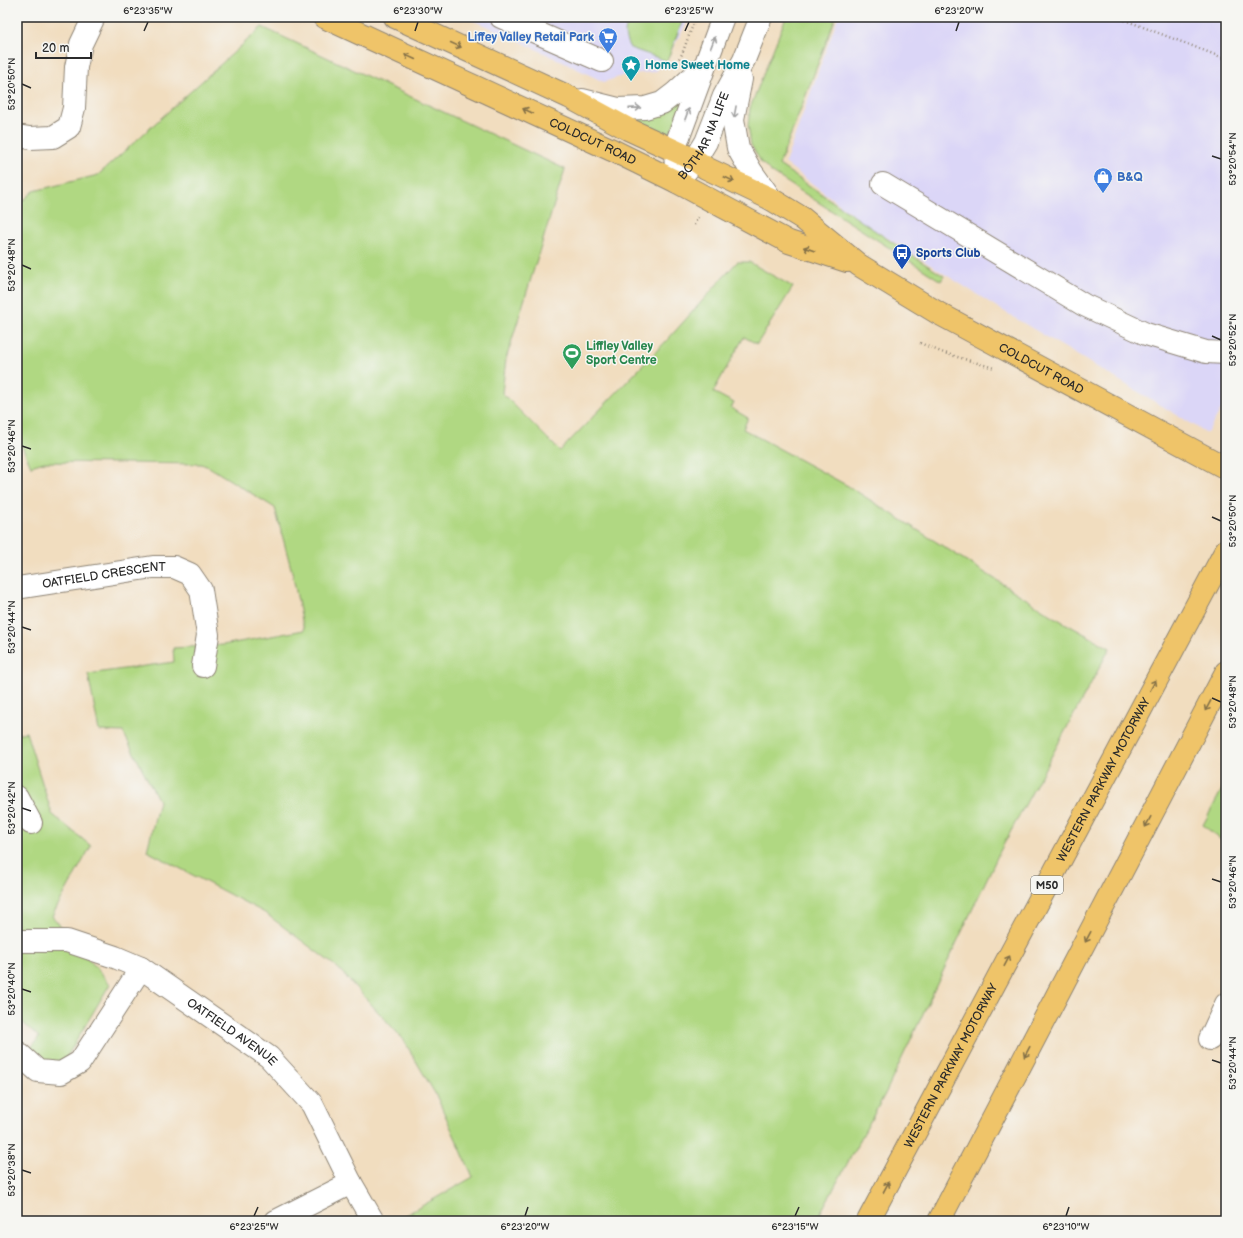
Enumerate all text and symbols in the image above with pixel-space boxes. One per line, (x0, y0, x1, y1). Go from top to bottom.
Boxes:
text: 6°23'35"W (123, 5, 173, 17)
text: 6°23'30"W (393, 5, 443, 17)
text: 6°23'25"W (664, 5, 714, 17)
text: 6°23'20"W (934, 5, 984, 17)
supermarket icon: Liffey Valley Retail Park (597, 26, 619, 54)
place label: Liffey Valley Retail Park (467, 30, 595, 45)
scale bar (36, 34, 91, 60)
one-way arrow (709, 37, 717, 49)
text: 20 m (42, 41, 69, 56)
one-way arrow (449, 41, 461, 49)
one-way arrow (405, 53, 417, 60)
place icon: Home Sweet Home (620, 54, 642, 82)
text: 53°20'50"N (6, 57, 18, 111)
place label: Home Sweet Home (645, 58, 750, 73)
street label: BÓTHAR NA LIFE (675, 90, 732, 183)
one-way arrow (628, 104, 641, 112)
one-way arrow (730, 105, 738, 118)
one-way arrow (523, 107, 535, 114)
one-way arrow (683, 108, 691, 120)
street label: COLDCUT ROAD (547, 114, 639, 168)
text: 53°20'54"N (1227, 132, 1239, 186)
shop icon: B&Q (1092, 166, 1114, 194)
place label: B&Q (1117, 170, 1143, 185)
one-way arrow (723, 176, 735, 183)
text: 53°20'48"N (6, 238, 18, 292)
bus stop icon: Sports Club (891, 242, 913, 270)
one-way arrow (804, 244, 816, 252)
place label: Sports Club (916, 246, 980, 261)
text: 53°20'52"N (1227, 313, 1239, 367)
place label: Liffley Valley Sport Centre (586, 339, 657, 368)
street label: COLDCUT ROAD (996, 340, 1087, 398)
sports icon: Liffley Valley Sport Centre (561, 342, 583, 370)
text: 53°20'46"N (6, 419, 18, 473)
text: 53°20'50"N (1227, 494, 1239, 548)
street label: OATFIELD CRESCENT (41, 560, 167, 592)
text: 53°20'44"N (6, 600, 18, 654)
text: 53°20'48"N (1227, 675, 1239, 729)
one-way arrow (1150, 679, 1158, 691)
street label: WESTERN PARKWAY MOTORWAY (1053, 694, 1154, 865)
one-way arrow (1204, 700, 1211, 712)
text: 53°20'42"N (6, 781, 18, 835)
one-way arrow (1144, 815, 1151, 827)
text: 53°20'46"N (1227, 855, 1239, 909)
road number: M50 (1031, 876, 1063, 894)
one-way arrow (1083, 931, 1091, 943)
one-way arrow (1003, 955, 1011, 967)
text: 53°20'40"N (6, 962, 18, 1016)
street label: WESTERN PARKWAY MOTORWAY (901, 980, 1001, 1151)
street label: OATFIELD AVENUE (184, 995, 281, 1069)
text: 53°20'44"N (1227, 1036, 1239, 1090)
one-way arrow (1023, 1046, 1031, 1058)
text: 53°20'38"N (6, 1143, 18, 1197)
one-way arrow (883, 1181, 891, 1193)
text: 6°23'25"W (229, 1221, 279, 1233)
text: 6°23'20"W (500, 1221, 550, 1233)
text: 6°23'15"W (771, 1221, 819, 1233)
text: 6°23'10"W (1042, 1221, 1090, 1233)

